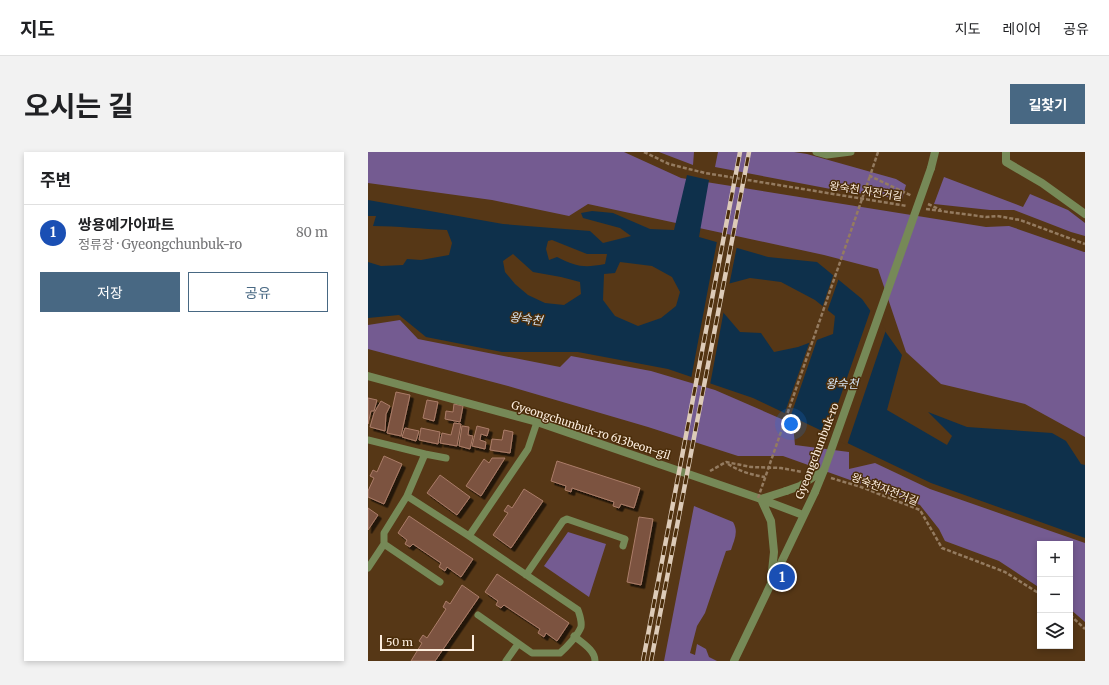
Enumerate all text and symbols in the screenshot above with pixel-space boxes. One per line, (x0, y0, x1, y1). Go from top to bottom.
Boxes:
text: 지도 (20, 17, 55, 41)
text: 지도 (955, 20, 981, 38)
text: 레이어 (1003, 20, 1041, 38)
text: 공유 (1063, 20, 1089, 38)
button: 길찾기 (1010, 84, 1085, 124)
text: 오시는 길 (24, 88, 134, 124)
text: 주변 (40, 169, 71, 191)
street label: 왕숙천 자전거길 (829, 178, 903, 204)
text: 쌍용예가아파트 (78, 215, 175, 234)
text: 1 (50, 224, 56, 241)
text: 80 m (296, 224, 328, 241)
text: 정류장 · Gyeongchunbuk-ro (78, 236, 242, 253)
button: 저장 (40, 272, 180, 312)
button: 공유 (188, 272, 328, 312)
water label: 왕숙천 (509, 309, 545, 328)
water label: 왕숙천 (825, 376, 861, 391)
street label: Gyeongchunbuk-ro 613beon-gil (510, 398, 673, 463)
street label: Gyeongchunbuk-ro (792, 400, 842, 501)
your location (781, 414, 801, 434)
street label: 왕숙천자전거길 (849, 470, 921, 508)
map controls (1037, 541, 1073, 649)
button: + (1037, 541, 1073, 577)
pin: 1 (769, 562, 795, 592)
button: − (1037, 577, 1073, 613)
button: layers (1037, 613, 1073, 649)
scale bar (380, 633, 474, 652)
text: 50 m (386, 635, 413, 649)

